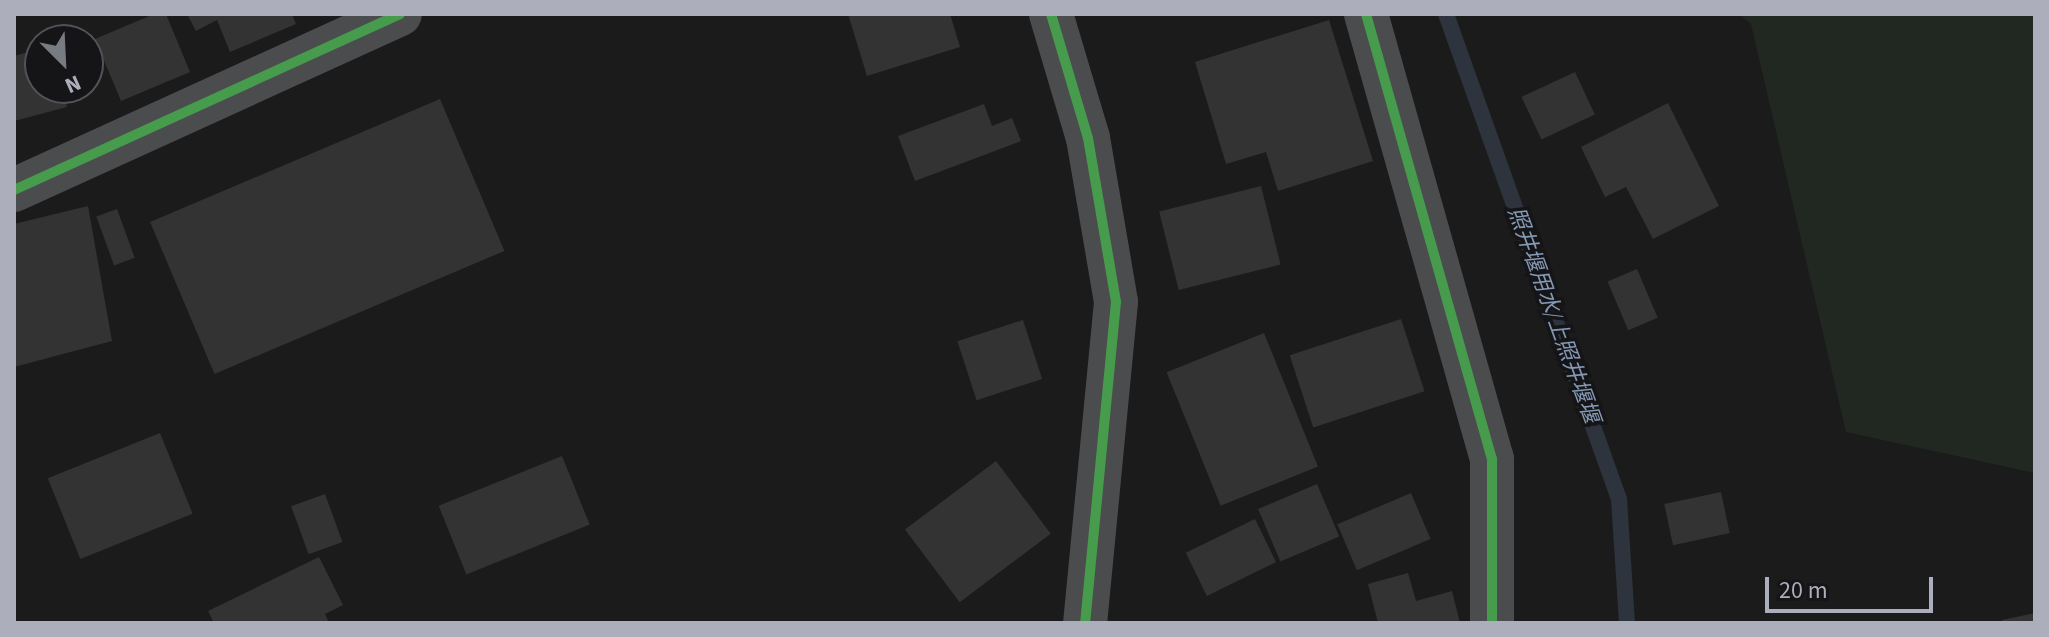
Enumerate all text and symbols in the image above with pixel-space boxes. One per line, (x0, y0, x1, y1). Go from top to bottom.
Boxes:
north arrow (24, 24, 104, 104)
text: N (60, 67, 86, 102)
water label: 照井堰用水/上照井堰堰 (1502, 204, 1604, 426)
scale bar (1769, 561, 1937, 611)
text: 20 m (1779, 573, 1828, 608)

